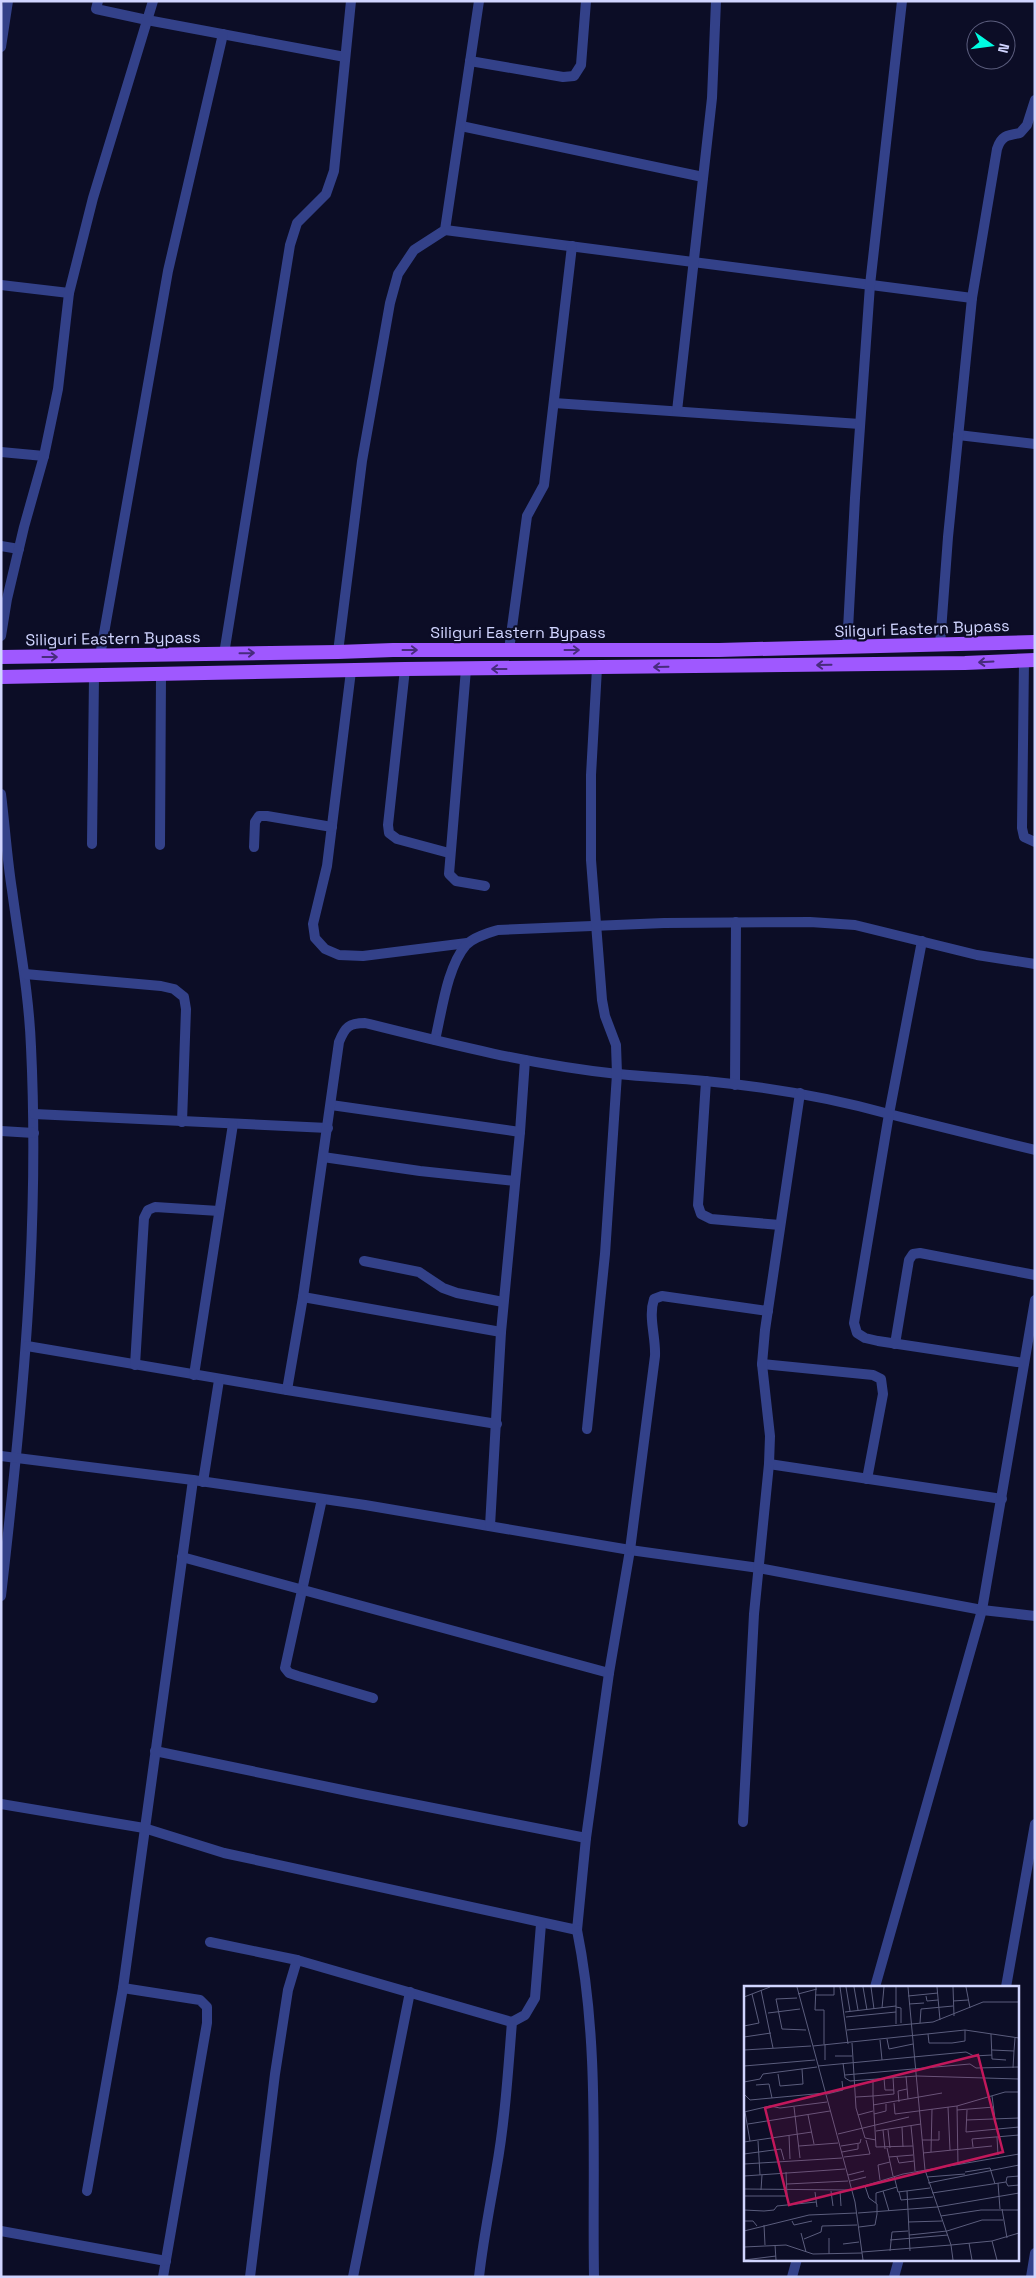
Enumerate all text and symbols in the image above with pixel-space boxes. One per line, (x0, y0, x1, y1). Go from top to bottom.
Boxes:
north arrow (966, 20, 1016, 70)
text: N (994, 41, 1013, 55)
street label: Siliguri Eastern Bypass (834, 615, 1010, 642)
street label: Siliguri Eastern Bypass (430, 622, 606, 643)
street label: Siliguri Eastern Bypass (25, 626, 201, 651)
one-way arrow (402, 645, 418, 655)
one-way arrow (564, 645, 580, 655)
one-way arrow (239, 649, 255, 658)
one-way arrow (42, 652, 58, 662)
one-way arrow (978, 658, 994, 667)
one-way arrow (816, 660, 832, 670)
one-way arrow (653, 662, 670, 672)
one-way arrow (491, 664, 507, 674)
inset map (744, 1986, 1018, 2260)

